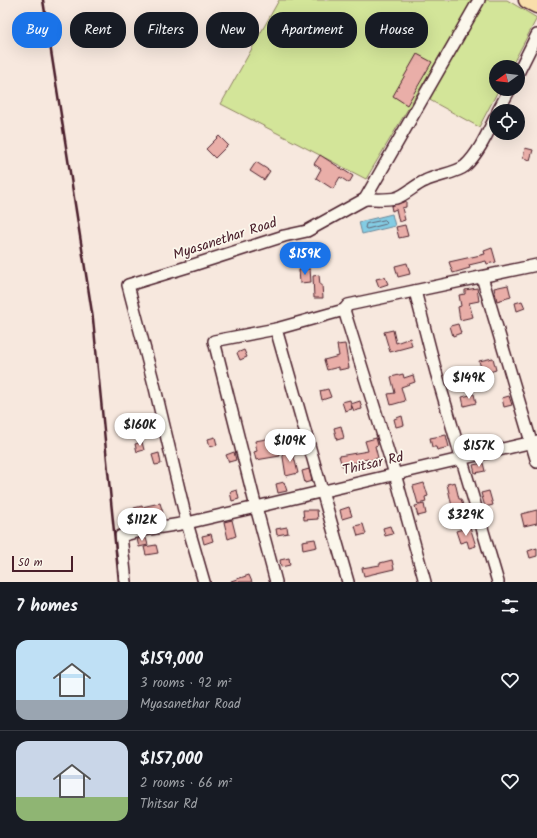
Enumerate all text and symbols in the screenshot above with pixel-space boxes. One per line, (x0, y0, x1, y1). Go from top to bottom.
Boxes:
chip: Buy (12, 12, 62, 48)
chip: Rent (70, 12, 126, 48)
chip: Filters (134, 12, 198, 48)
chip: New (206, 12, 259, 48)
chip: Apartment (267, 12, 357, 48)
chip: House (365, 12, 428, 48)
north arrow (489, 60, 525, 96)
map controls (489, 60, 525, 140)
button: locate (489, 104, 525, 140)
street label: Myasanethar Road (170, 211, 281, 266)
pin: $159K (277, 242, 333, 276)
text: $159K (289, 244, 321, 265)
pin: $149K (441, 366, 497, 400)
text: $149K (452, 368, 486, 389)
pin: $160K (112, 413, 168, 447)
text: $160K (123, 415, 157, 436)
pin: $109K (262, 429, 318, 463)
text: $109K (274, 431, 306, 452)
pin: $157K (451, 434, 507, 468)
text: $157K (463, 436, 495, 457)
street label: Thitsar Rd (340, 446, 407, 482)
pin: $329K (438, 503, 494, 537)
text: $329K (448, 505, 484, 526)
pin: $112K (114, 508, 170, 542)
text: $112K (127, 510, 157, 531)
scale bar (12, 554, 73, 573)
text: 50 m (18, 554, 43, 572)
text: 7 homes (16, 593, 78, 620)
icon: filters (499, 595, 521, 617)
text: $159,000 (140, 646, 203, 673)
icon: home (48, 656, 96, 704)
icon: heart (499, 669, 521, 691)
text: 3 rooms · 92 m² (140, 673, 232, 694)
text: Myasanethar Road (140, 694, 241, 715)
text: $157,000 (140, 746, 202, 773)
icon: home (48, 757, 96, 805)
icon: heart (499, 770, 521, 792)
text: 2 rooms · 66 m² (140, 773, 232, 794)
text: Thitsar Rd (140, 794, 197, 815)

